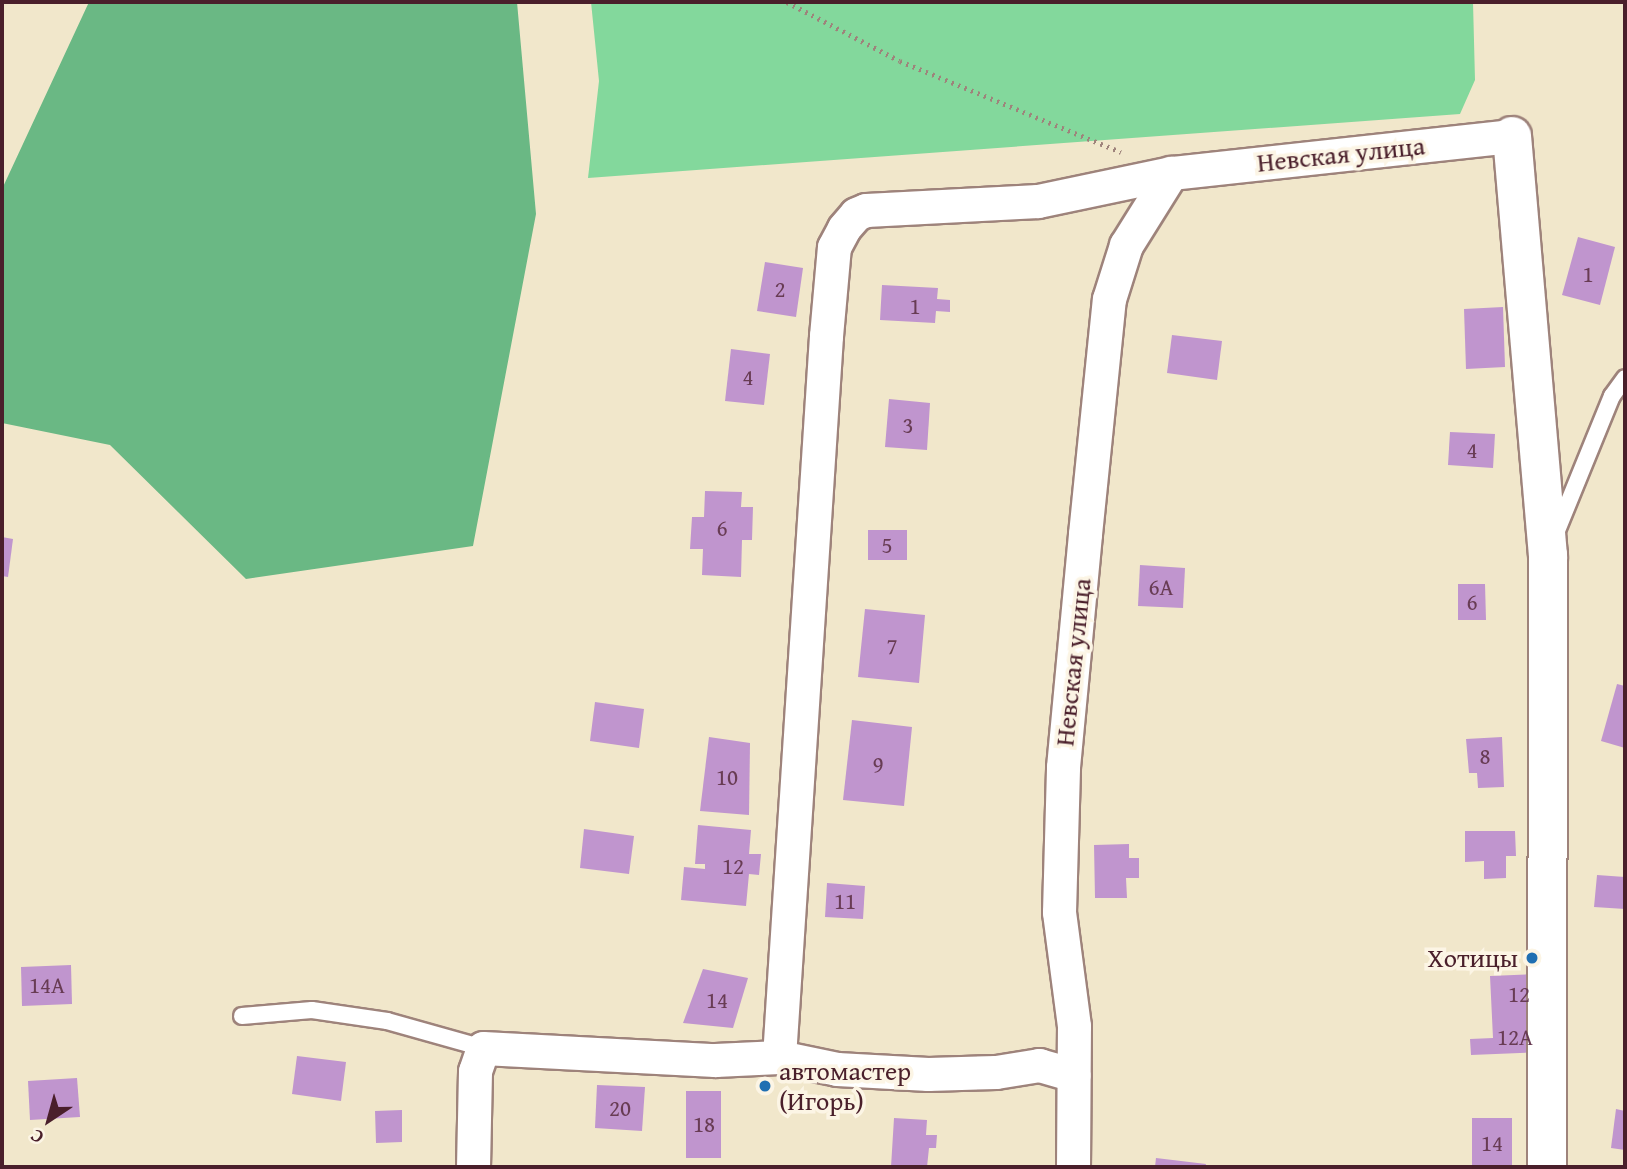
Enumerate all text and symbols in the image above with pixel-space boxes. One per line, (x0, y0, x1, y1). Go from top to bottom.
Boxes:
street label: Невская улица (1255, 130, 1427, 178)
house number: 1 (1582, 260, 1594, 288)
house number: 2 (774, 275, 786, 303)
house number: 1 (909, 292, 921, 320)
house number: 4 (742, 363, 754, 391)
house number: 3 (902, 411, 914, 439)
house number: 4 (1466, 436, 1478, 464)
house number: 6 (716, 514, 728, 542)
house number: 5 (881, 531, 893, 559)
house number: 6А (1148, 573, 1174, 601)
street label: Невская улица (1049, 576, 1097, 748)
house number: 6 (1466, 588, 1478, 616)
house number: 7 (886, 632, 898, 660)
house number: 8 (1479, 742, 1491, 770)
house number: 9 (872, 750, 884, 778)
house number: 10 (716, 763, 738, 791)
house number: 12 (722, 852, 744, 880)
house number: 11 (834, 887, 856, 915)
place label: Хотицы (1428, 942, 1518, 974)
marker: Хотицы (1524, 950, 1540, 966)
house number: 14А (29, 971, 65, 999)
house number: 12 (1508, 980, 1530, 1008)
house number: 14 (706, 986, 728, 1014)
house number: 12А (1497, 1023, 1533, 1051)
place label: автомастер (Игорь) (779, 1055, 911, 1116)
marker: автомастер (Игорь) (757, 1078, 773, 1094)
north arrow (14, 1085, 84, 1155)
house number: 20 (609, 1094, 631, 1122)
house number: 18 (693, 1110, 715, 1138)
text: С (24, 1123, 49, 1151)
house number: 14 (1481, 1129, 1503, 1157)

